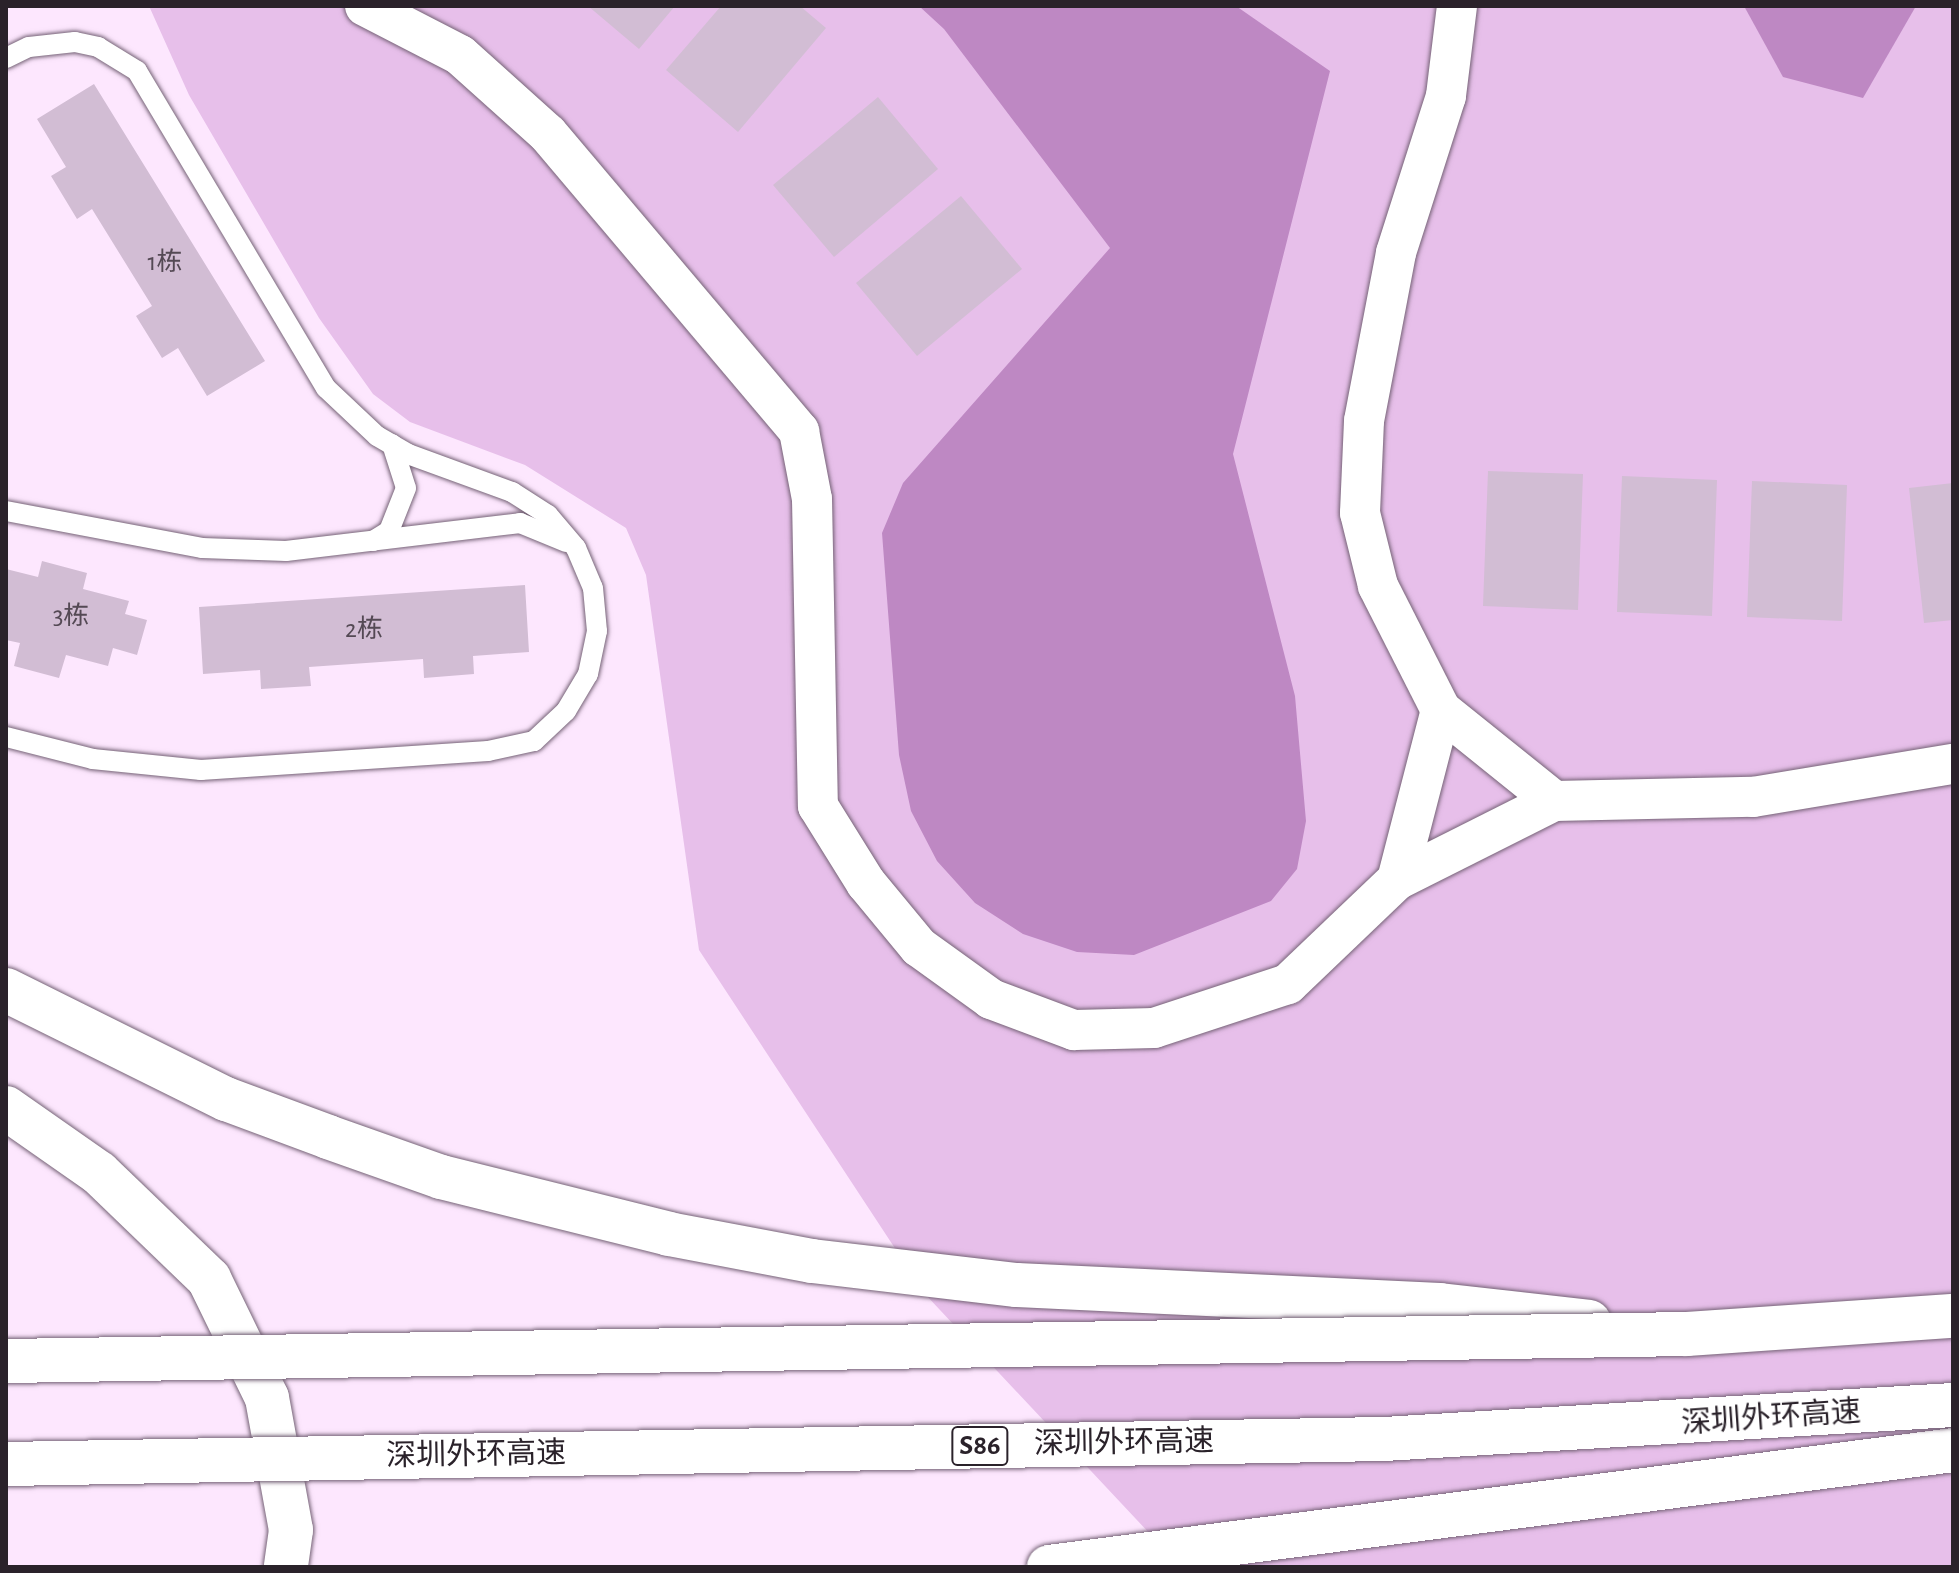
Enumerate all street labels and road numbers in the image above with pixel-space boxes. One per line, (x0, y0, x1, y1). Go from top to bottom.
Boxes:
street label: 深圳外环高速 (1680, 1394, 1862, 1442)
road number: S86 (950, 1422, 1010, 1470)
street label: 深圳外环高速 (1034, 1423, 1214, 1463)
street label: 深圳外环高速 (386, 1435, 566, 1475)

